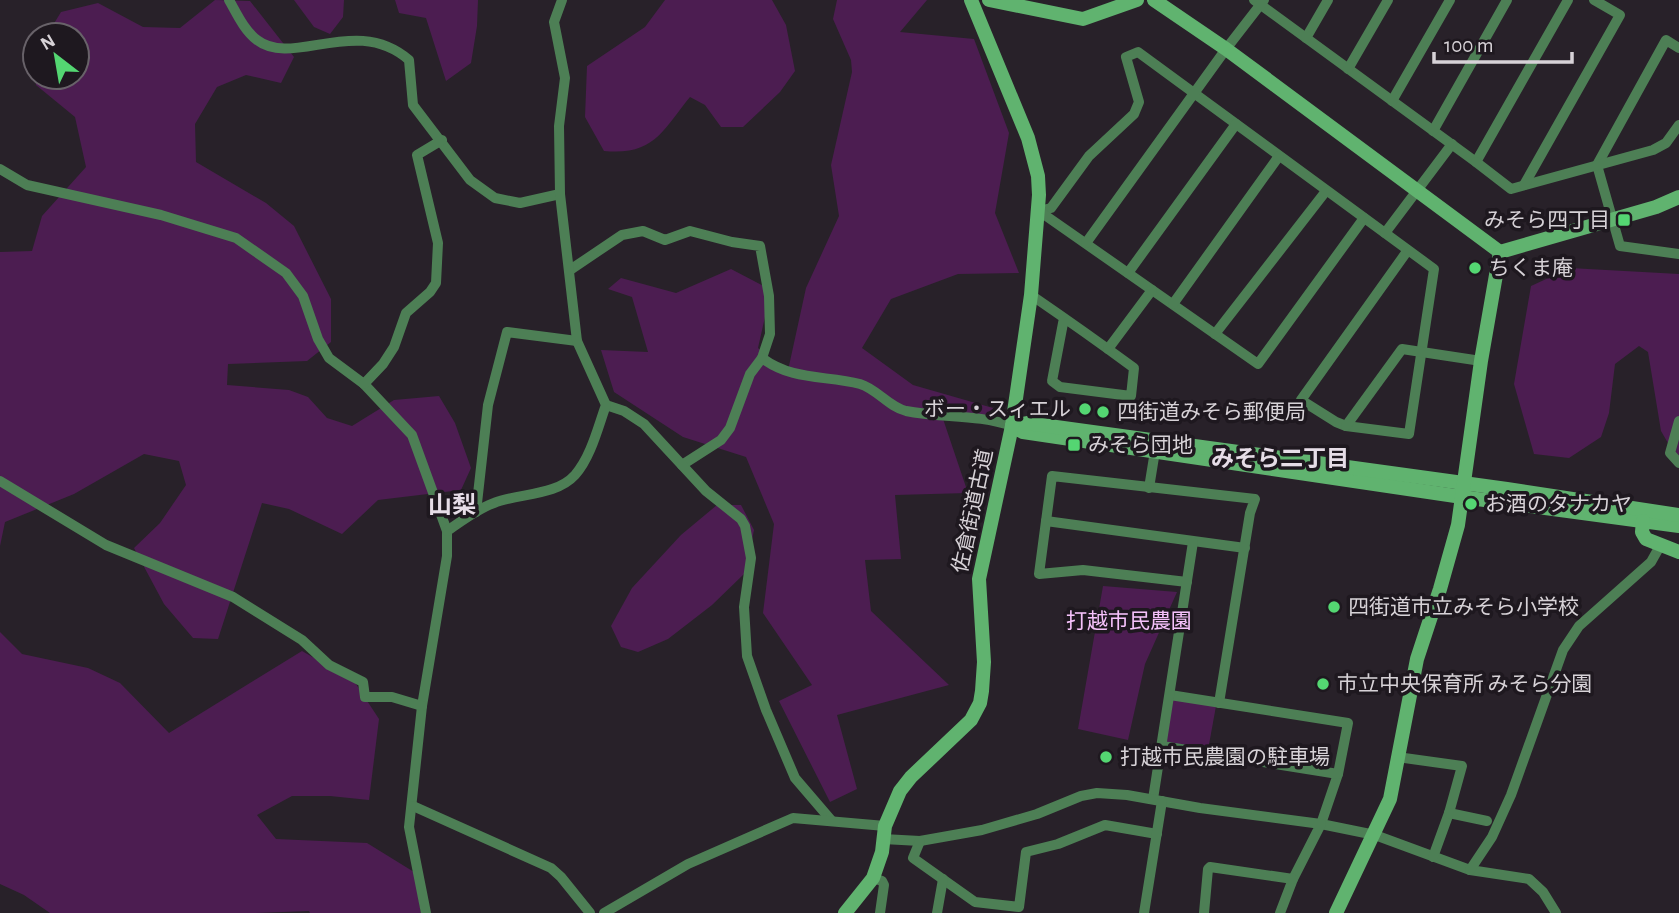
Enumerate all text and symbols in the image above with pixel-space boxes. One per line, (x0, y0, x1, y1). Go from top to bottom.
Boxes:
north arrow (21, 21, 91, 91)
scale bar (1434, 21, 1572, 65)
text: N (37, 31, 59, 54)
text: 100 m (1444, 35, 1494, 56)
place label: みそら四丁目 (1484, 210, 1610, 231)
marker: みそら四丁目 (1616, 212, 1632, 228)
place label: ちくま庵 (1489, 257, 1573, 279)
marker: ちくま庵 (1467, 260, 1483, 276)
place label: ボー・スィエル (924, 398, 1071, 420)
marker: ボー・スィエル (1077, 401, 1093, 417)
place label: 四街道みそら郵便局 (1117, 401, 1306, 423)
marker: 四街道みそら郵便局 (1095, 404, 1111, 420)
place label: みそら団地 (1088, 434, 1193, 456)
marker: みそら団地 (1066, 437, 1082, 453)
street label: 佐倉街道古道 (949, 447, 996, 575)
district label: みそら二丁目 (1211, 447, 1349, 471)
district label: 山梨 (428, 492, 476, 518)
place label: お酒のタナカヤ (1485, 493, 1632, 515)
marker: お酒のタナカヤ (1463, 496, 1479, 512)
place label: 四街道市立みそら小学校 (1348, 596, 1579, 618)
marker: 四街道市立みそら小学校 (1326, 599, 1342, 615)
park label: 打越市民農園 (1066, 610, 1192, 632)
place label: 市立中央保育所 みそら分園 (1337, 673, 1592, 695)
marker: 市立中央保育所 みそら分園 (1315, 676, 1331, 692)
place label: 打越市民農園の駐車場 (1120, 746, 1330, 768)
marker: 打越市民農園の駐車場 (1098, 749, 1114, 765)

